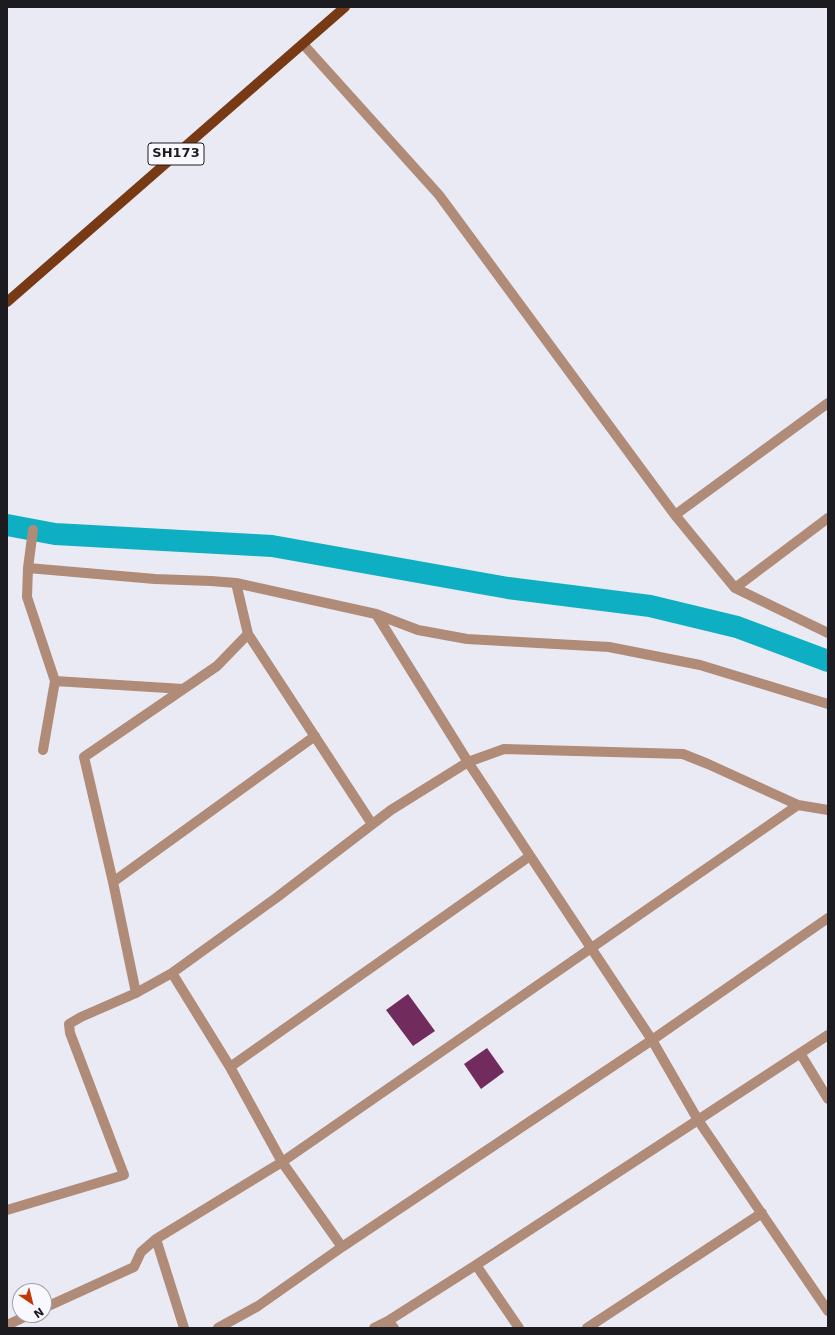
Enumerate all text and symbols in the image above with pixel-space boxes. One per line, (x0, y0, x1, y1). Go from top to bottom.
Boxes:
road number: SH173 (148, 143, 204, 165)
north arrow (12, 1283, 52, 1323)
text: N (31, 1304, 46, 1320)

